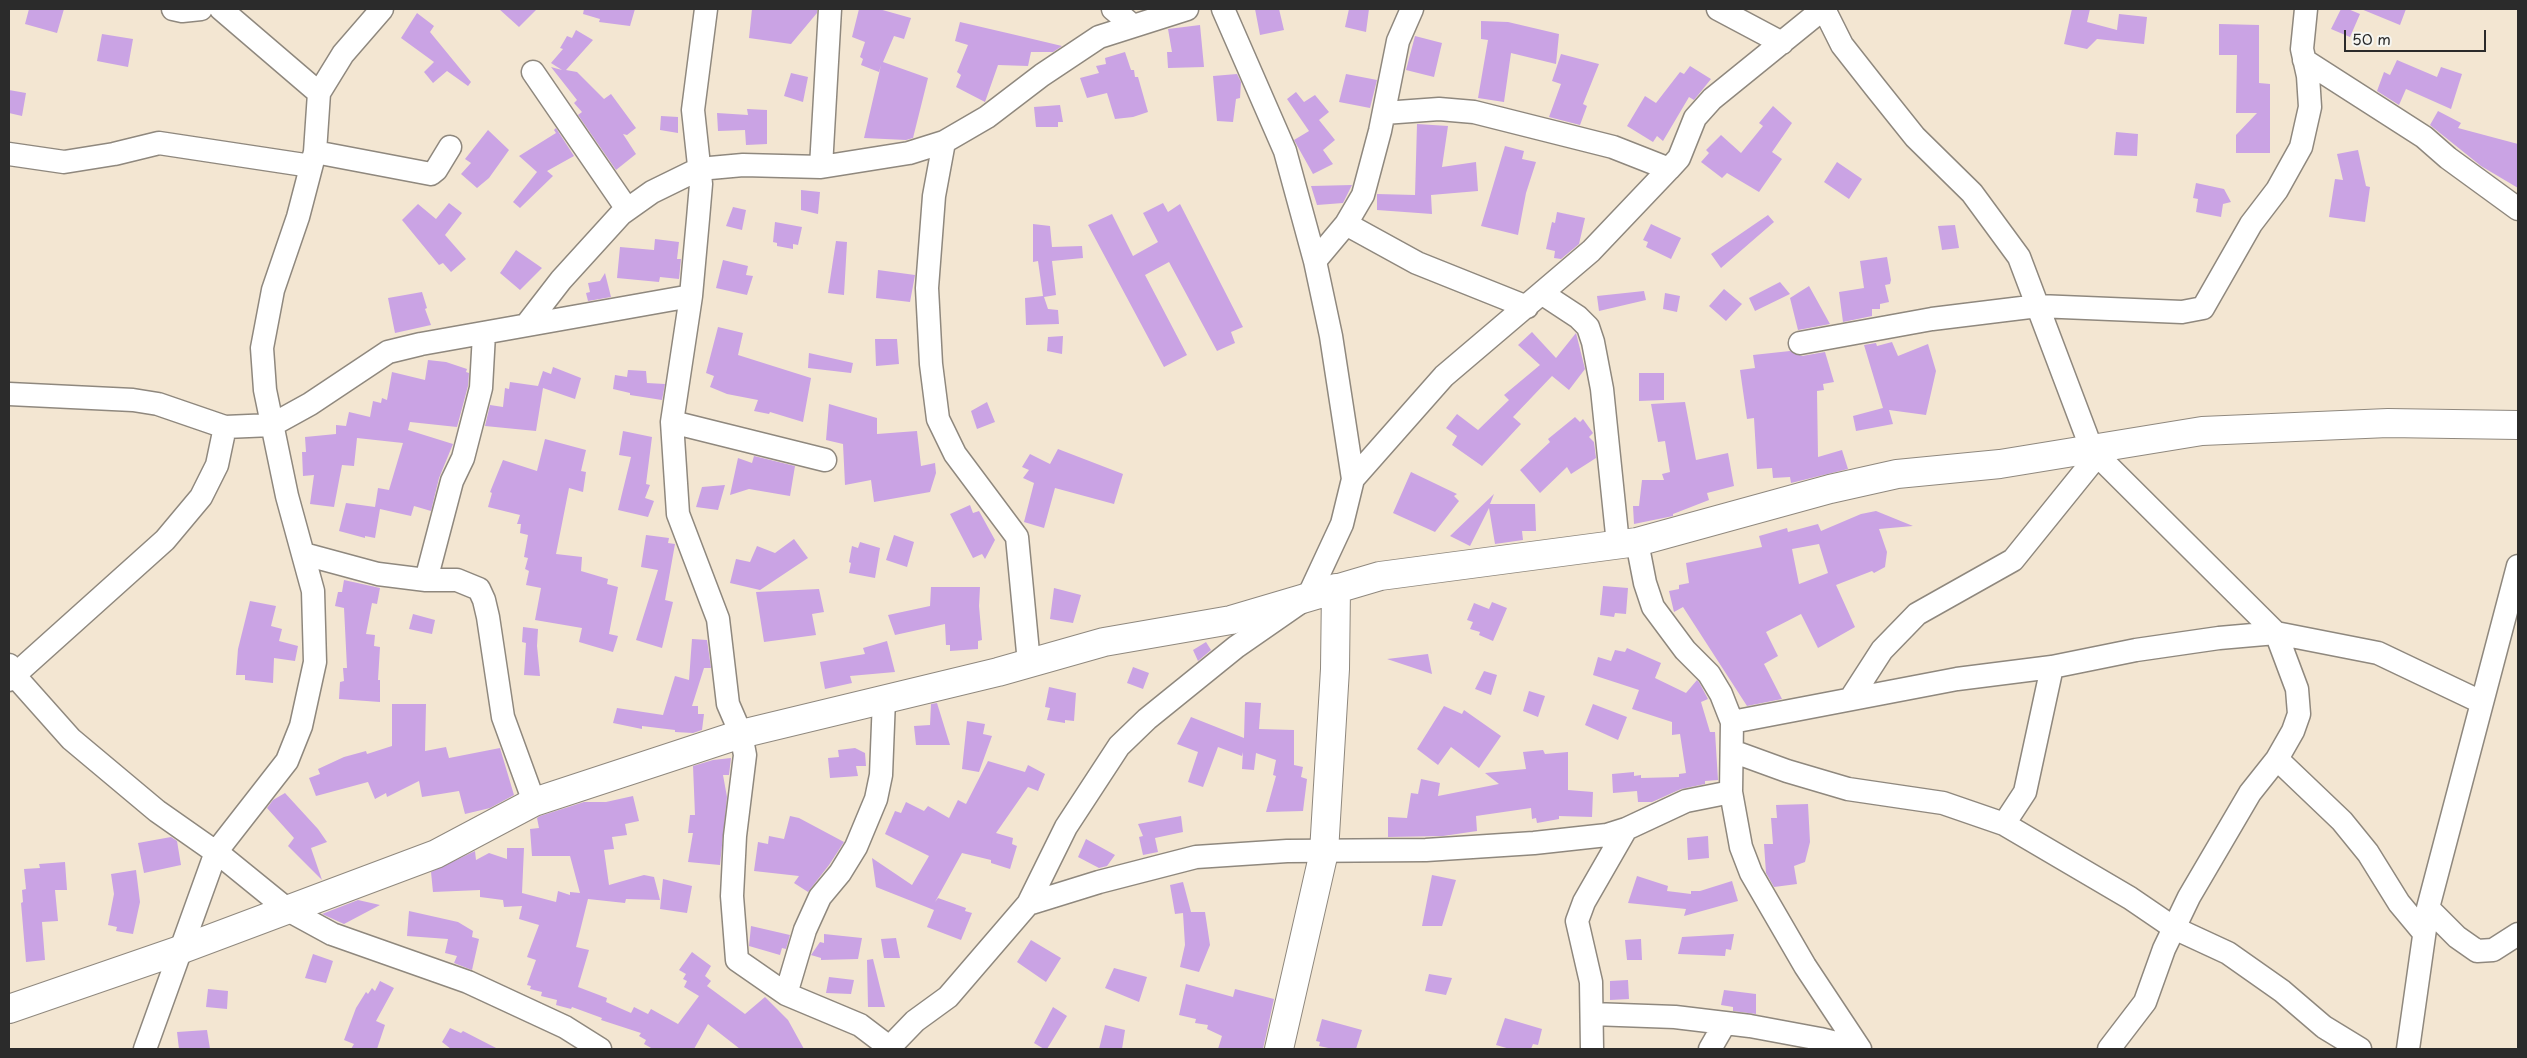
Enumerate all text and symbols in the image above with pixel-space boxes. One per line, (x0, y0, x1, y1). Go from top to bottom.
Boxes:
scale bar (2347, 20, 2490, 52)
text: 50 m (2352, 27, 2391, 50)

